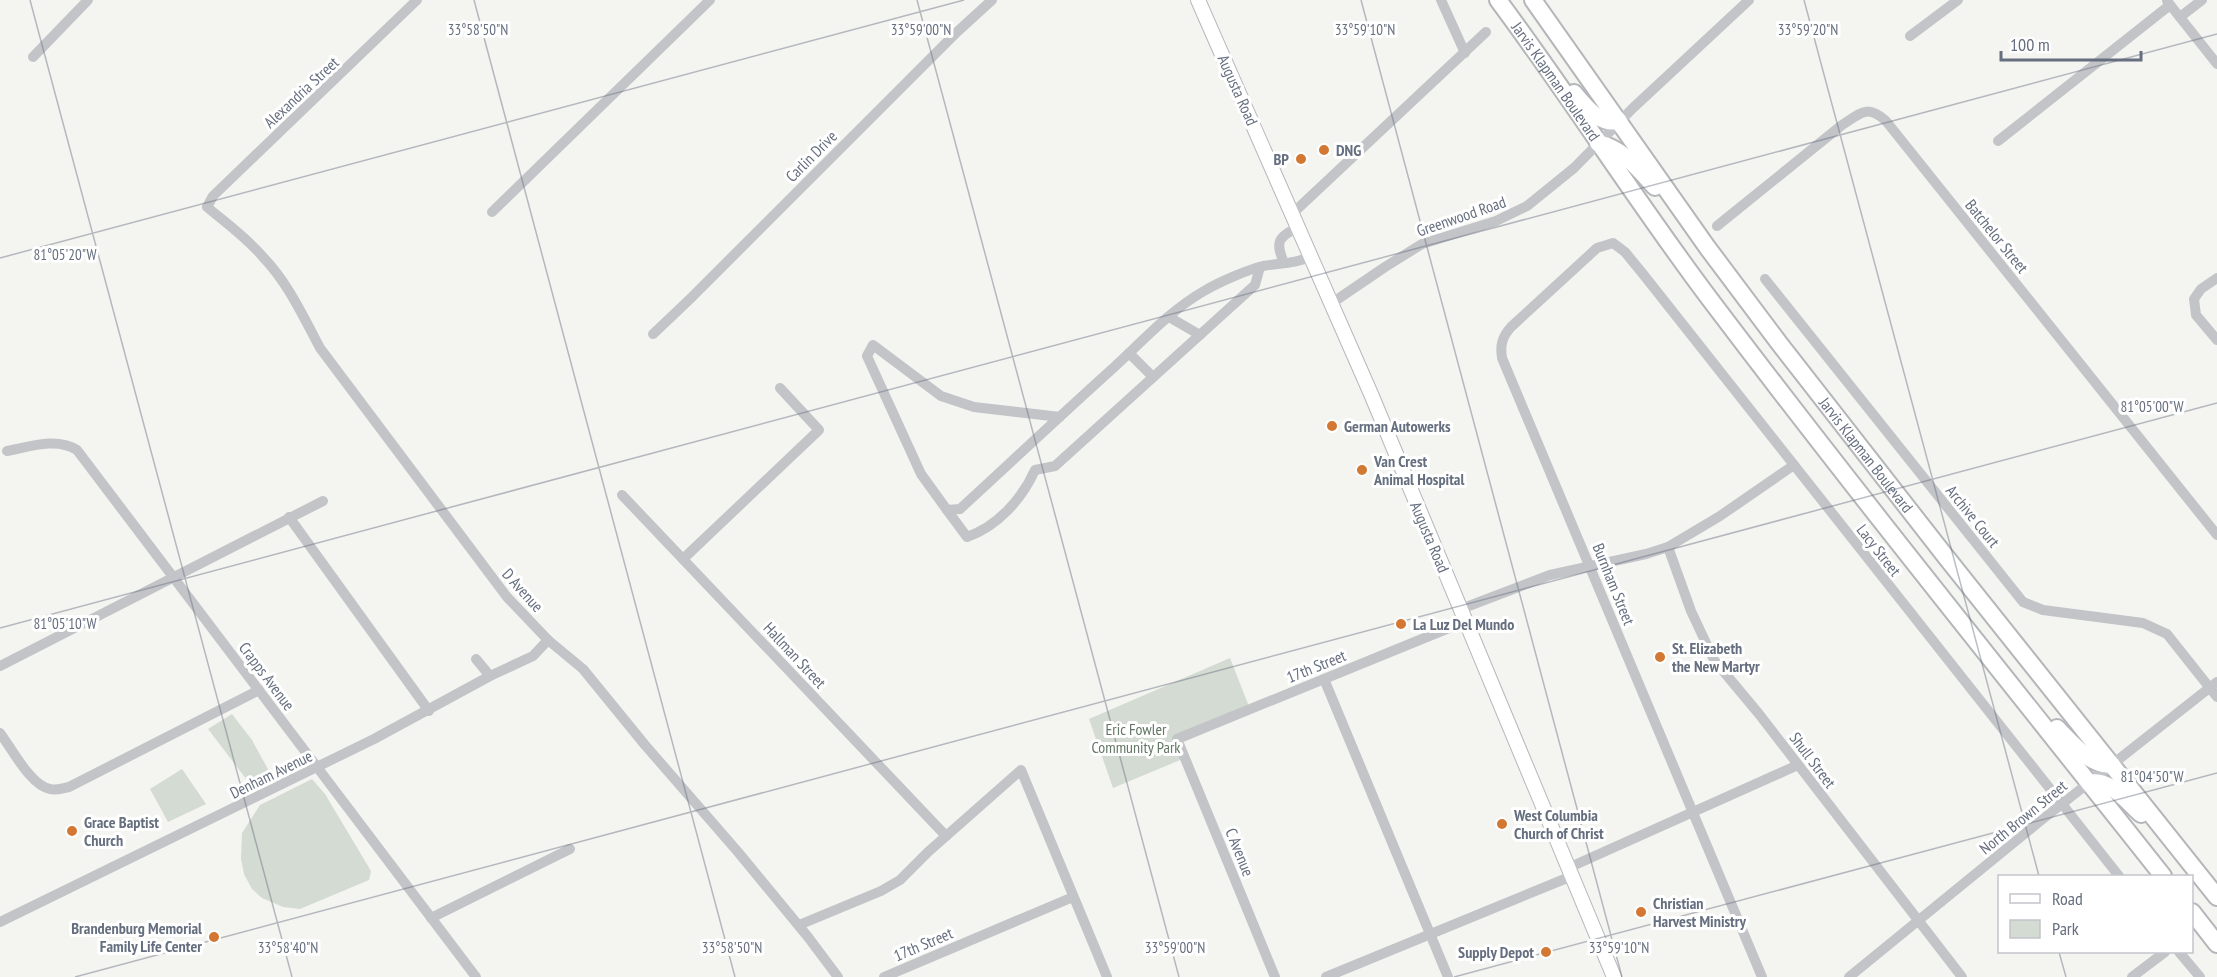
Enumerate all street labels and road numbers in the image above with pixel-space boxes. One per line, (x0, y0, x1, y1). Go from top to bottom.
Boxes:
street label: Jarvis Klapman Boulevard (1507, 17, 1605, 145)
street label: Alexandria Street (259, 52, 343, 132)
street label: Augusta Road (1214, 52, 1262, 129)
street label: Carlin Drive (781, 126, 841, 186)
street label: Greenwood Road (1414, 191, 1508, 241)
street label: Batchelor Street (1961, 195, 2033, 277)
street label: Jarvis Klapman Boulevard (1814, 392, 1918, 517)
street label: Archive Court (1942, 481, 2005, 552)
street label: Augusta Road (1406, 498, 1454, 576)
street label: Lacy Street (1853, 520, 1906, 580)
street label: Burnham Street (1589, 540, 1640, 628)
street label: D Avenue (498, 564, 548, 616)
street label: Hallman Street (759, 618, 831, 693)
street label: Crapps Avenue (235, 638, 299, 714)
street label: 17th Street (1283, 645, 1349, 687)
street label: Shull Street (1786, 728, 1841, 792)
street label: Denham Avenue (226, 745, 316, 803)
street label: North Brown Street (1975, 775, 2071, 858)
street label: C Avenue (1221, 825, 1259, 879)
street label: 17th Street (890, 922, 956, 965)

